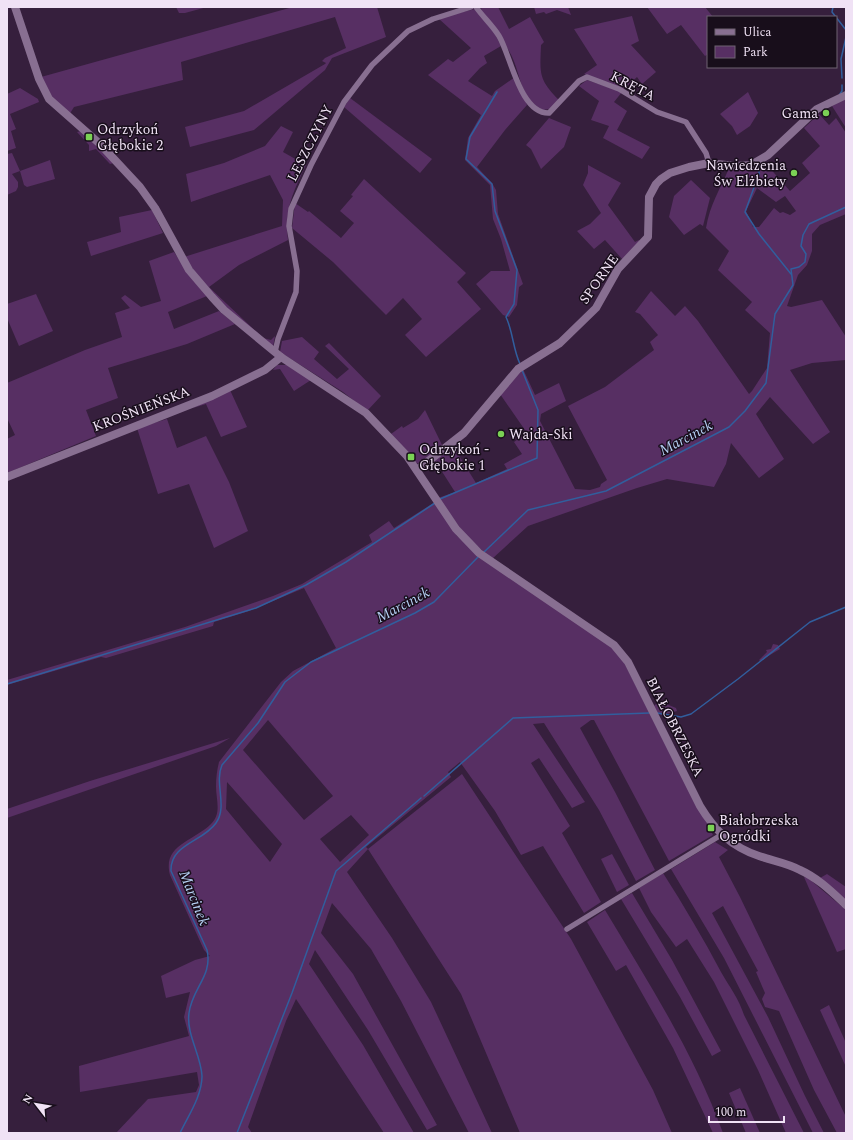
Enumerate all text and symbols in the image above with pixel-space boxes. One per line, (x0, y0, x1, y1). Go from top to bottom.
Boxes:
legend (707, 16, 837, 68)
text: Ulica (743, 23, 772, 42)
text: Park (743, 43, 768, 62)
street label: KRĘTA (607, 66, 660, 106)
street label: LESZCZYNY (282, 101, 338, 185)
place label: Gama (782, 103, 818, 124)
marker: Gama (821, 108, 831, 118)
place label: Odrzykoń Głębokie 2 (97, 119, 163, 156)
marker: Odrzykoń Głębokie 2 (84, 132, 94, 142)
place label: Nawiedzenia Św Elżbiety (706, 155, 787, 192)
marker: Nawiedzenia Św Elżbiety (789, 168, 799, 178)
street label: SPORNE (574, 250, 624, 308)
street label: KROŚNIEŃSKA (89, 381, 193, 437)
water label: Marcinek (655, 414, 717, 462)
place label: Wajda-Ski (509, 424, 573, 445)
marker: Wajda-Ski (496, 429, 506, 439)
place label: Odrzykoń - Głębokie 1 (419, 439, 489, 476)
marker: Odrzykoń - Głębokie 1 (406, 452, 416, 462)
water label: Marcinek (372, 581, 434, 629)
street label: BIAŁOBRZESKA (641, 673, 709, 781)
place label: Białobrzeska Ogródki (719, 810, 798, 847)
marker: Białobrzeska Ogródki (706, 823, 716, 833)
water label: Marcinek (172, 867, 216, 929)
north arrow (16, 1084, 56, 1124)
text: N (18, 1091, 37, 1107)
scale bar (709, 1098, 784, 1124)
text: 100 m (715, 1103, 746, 1122)

